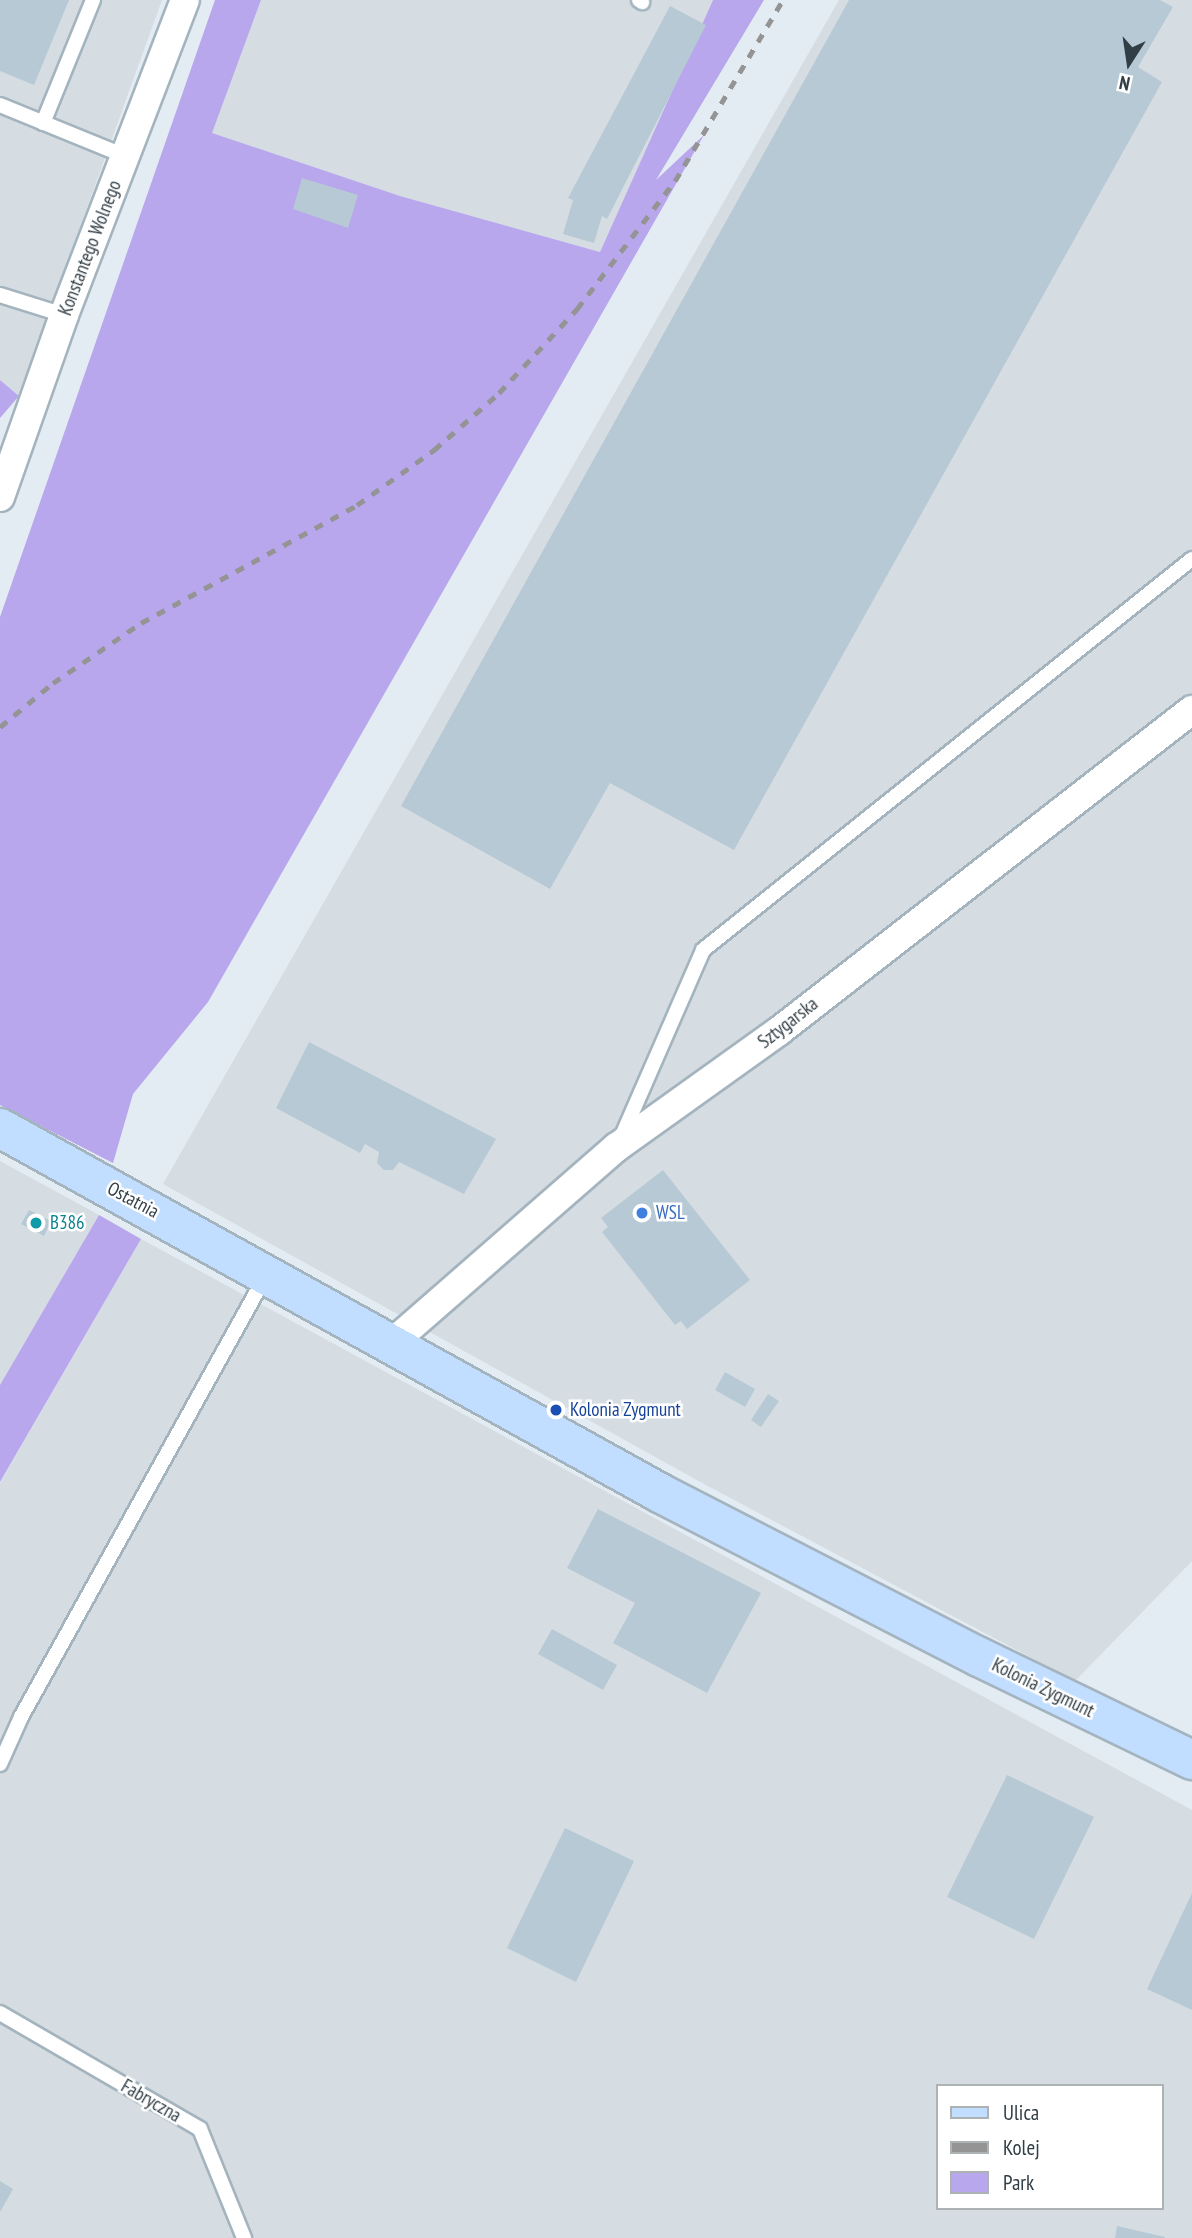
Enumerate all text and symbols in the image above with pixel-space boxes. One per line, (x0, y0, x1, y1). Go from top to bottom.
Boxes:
north arrow (1094, 28, 1164, 98)
text: N (1117, 71, 1132, 96)
street label: Konstantego Wolnego (54, 177, 126, 319)
street label: Sztygarska (754, 993, 822, 1053)
street label: Ostatnia (103, 1177, 163, 1223)
place label: WSL (656, 1202, 685, 1224)
marker: WSL (634, 1205, 650, 1221)
place label: B386 (50, 1212, 85, 1234)
marker: B386 (28, 1215, 44, 1231)
place label: Kolonia Zygmunt (570, 1399, 681, 1421)
marker: Kolonia Zygmunt (548, 1402, 564, 1418)
street label: Kolonia Zygmunt (988, 1653, 1098, 1723)
street label: Fabryczna (117, 2075, 185, 2127)
legend (936, 2084, 1164, 2210)
text: Ulica (1003, 2099, 1039, 2126)
text: Kolej (1003, 2134, 1040, 2161)
text: Park (1003, 2169, 1034, 2196)

